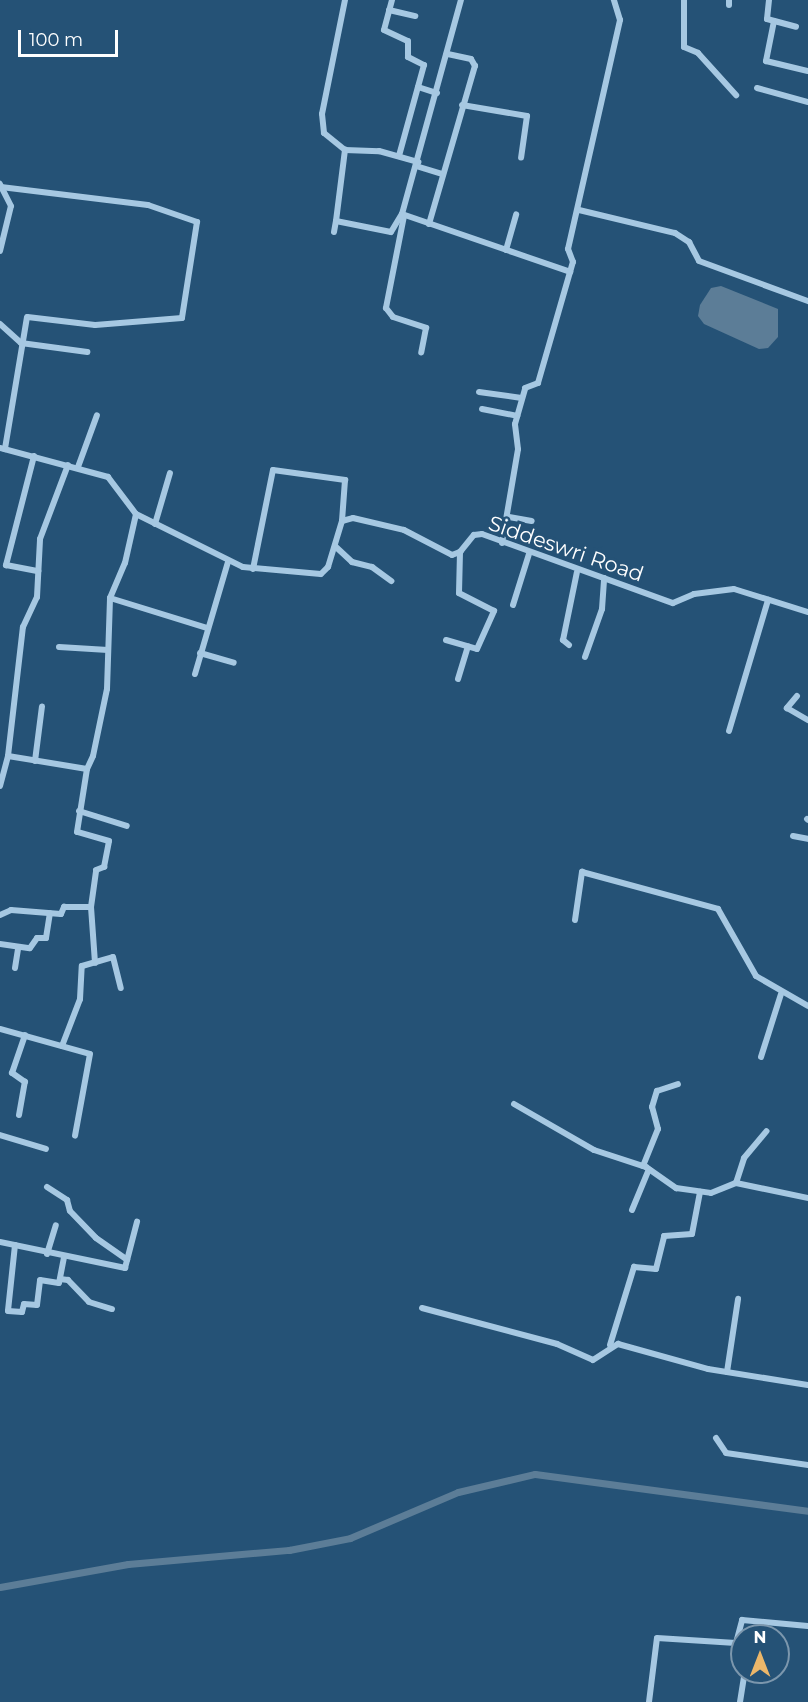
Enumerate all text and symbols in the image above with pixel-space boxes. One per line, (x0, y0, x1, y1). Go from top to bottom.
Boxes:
scale bar (21, 18, 122, 56)
text: 100 m (29, 29, 83, 51)
street label: Siddeswri Road (485, 511, 647, 587)
north arrow (730, 1624, 790, 1684)
text: N (754, 1628, 766, 1647)

